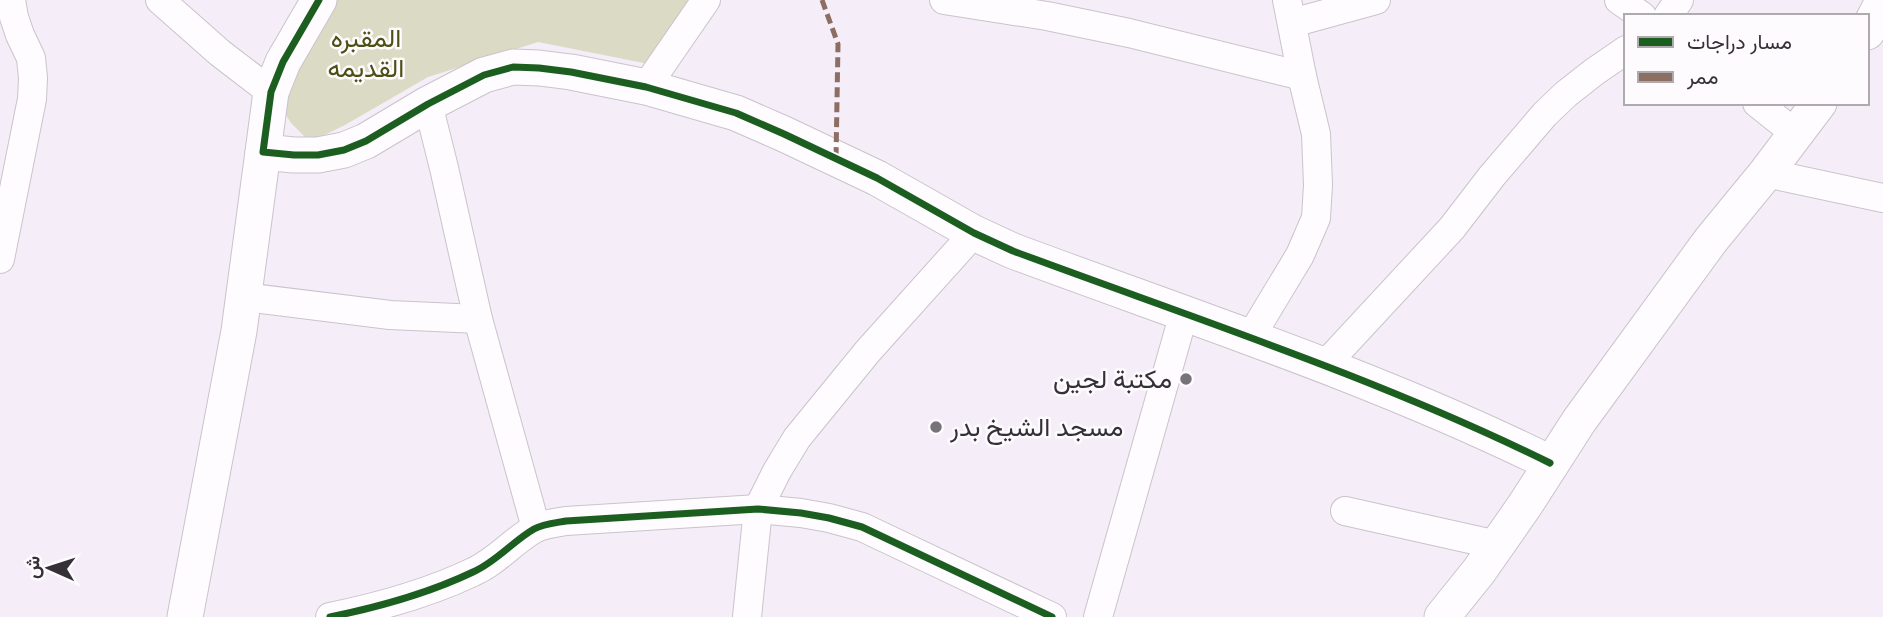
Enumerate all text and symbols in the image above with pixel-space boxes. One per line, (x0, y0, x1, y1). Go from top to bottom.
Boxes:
legend (1624, 14, 1869, 105)
park label: المقبره القديمه (328, 23, 404, 85)
text: مسار دراجات (1687, 29, 1792, 55)
text: ممر (1686, 64, 1718, 90)
place label: مكتبة لجين (1053, 364, 1172, 396)
marker: مكتبة لجين (1178, 371, 1194, 387)
place label: مسجد الشيخ بدر (949, 412, 1123, 445)
marker: مسجد الشيخ بدر (928, 419, 944, 435)
north arrow (14, 533, 84, 603)
text: ش (20, 555, 46, 579)

